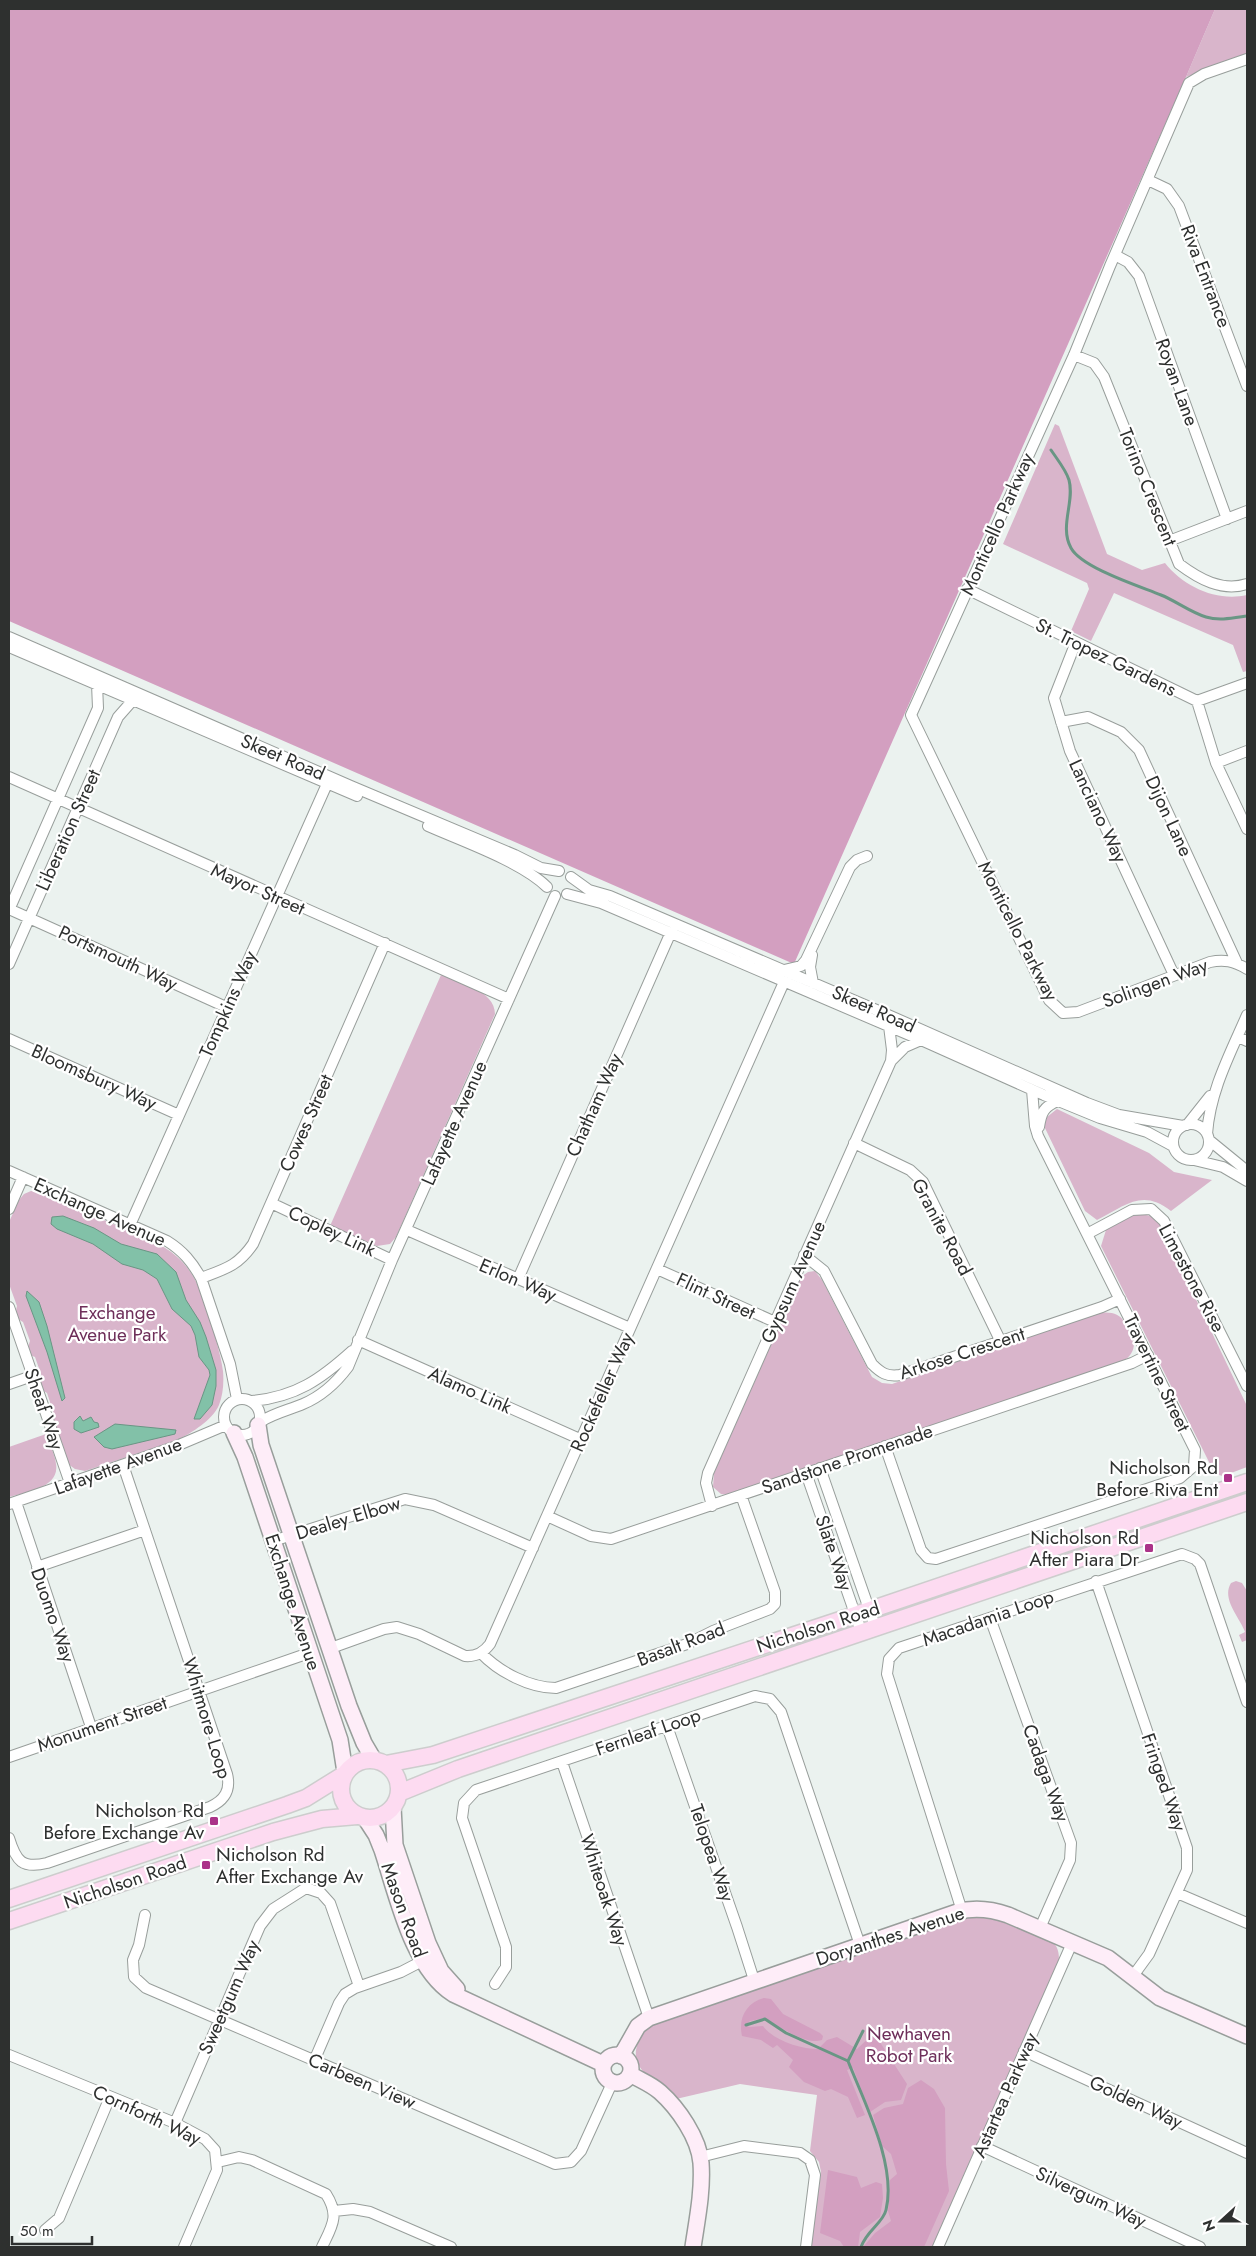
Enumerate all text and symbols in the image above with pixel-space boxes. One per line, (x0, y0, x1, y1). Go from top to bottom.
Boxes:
street label: Riva Entrance (1174, 221, 1238, 332)
street label: Royan Lane (1149, 334, 1205, 430)
street label: Torino Crescent (1112, 424, 1184, 550)
street label: Monticello Parkway (953, 448, 1041, 600)
street label: St. Tropez Gardens (1031, 611, 1181, 703)
street label: Skeet Road (237, 727, 329, 787)
street label: Lanciano Way (1062, 755, 1134, 868)
street label: Liberation Street (29, 764, 107, 895)
street label: Dijon Lane (1139, 771, 1200, 861)
street label: Mayor Street (207, 856, 310, 922)
street label: Monticello Parkway (971, 857, 1065, 1006)
street label: Portsmouth Way (54, 919, 183, 998)
street label: Tompkins Way (193, 946, 264, 1062)
street label: Solingen Way (1098, 951, 1212, 1015)
street label: Skeet Road (828, 979, 920, 1039)
street label: Bloomsbury Way (27, 1037, 161, 1117)
street label: Chatham Way (559, 1048, 629, 1161)
street label: Lafayette Avenue (414, 1056, 494, 1190)
street label: Cowes Street (272, 1070, 340, 1176)
street label: Exchange Avenue (30, 1171, 170, 1253)
street label: Granite Road (905, 1174, 979, 1280)
street label: Copley Link (284, 1199, 381, 1263)
street label: Gypsum Avenue (754, 1216, 832, 1348)
street label: Limestone Rise (1152, 1219, 1232, 1337)
street label: Erlon Way (475, 1252, 561, 1309)
street label: Flint Street (672, 1266, 760, 1326)
park label: Exchange Avenue Park (68, 1299, 167, 1348)
street label: Travertine Street (1117, 1310, 1197, 1437)
street label: Arkose Crescent (896, 1320, 1029, 1386)
street label: Rockefeller Way (564, 1327, 641, 1456)
street label: Alamo Link (424, 1360, 517, 1421)
street label: Sheaf Way (17, 1365, 71, 1454)
street label: Sandstone Promenade (758, 1417, 936, 1501)
street label: Lafayette Avenue (51, 1430, 186, 1502)
place label: Nicholson Rd Before Riva Ent (1096, 1454, 1218, 1503)
marker: Nicholson Rd Before Riva Ent (1222, 1472, 1234, 1484)
street label: Dealey Elbow (292, 1489, 404, 1547)
street label: Slate Way (808, 1512, 860, 1595)
place label: Nicholson Rd After Piara Dr (1029, 1524, 1139, 1573)
street label: Exchange Avenue (258, 1530, 328, 1674)
marker: Nicholson Rd After Piara Dr (1143, 1542, 1155, 1554)
street label: Duomo Way (24, 1564, 82, 1667)
street label: Macadamia Loop (919, 1583, 1058, 1653)
street label: Nicholson Road (753, 1594, 883, 1660)
street label: Basalt Road (633, 1615, 729, 1673)
street label: Whitmore Loop (176, 1654, 238, 1782)
street label: Monument Street (33, 1689, 171, 1759)
street label: Fernleaf Loop (592, 1701, 704, 1763)
street label: Cadaga Way (1016, 1720, 1076, 1826)
street label: Fringed Way (1135, 1729, 1194, 1835)
place label: Nicholson Rd Before Exchange Av (44, 1797, 205, 1846)
street label: Telopea Way (683, 1801, 741, 1906)
marker: Nicholson Rd Before Exchange Av (208, 1815, 220, 1827)
street label: Whiteoak Way (573, 1831, 635, 1950)
place label: Nicholson Rd After Exchange Av (216, 1841, 364, 1890)
street label: Nicholson Road (60, 1848, 190, 1916)
marker: Nicholson Rd After Exchange Av (200, 1859, 212, 1871)
street label: Mason Road (374, 1859, 434, 1961)
street label: Doryanthes Avenue (812, 1899, 968, 1973)
street label: Sweetgum Way (192, 1935, 267, 2059)
park label: Newhaven Robot Park (866, 2020, 953, 2069)
street label: Astartea Parkway (965, 2028, 1045, 2162)
street label: Carbeen View (304, 2046, 420, 2116)
street label: Golden Way (1085, 2069, 1188, 2136)
street label: Cornforth Way (88, 2078, 206, 2152)
street label: Silvergum Way (1031, 2160, 1151, 2235)
north arrow (1196, 2196, 1246, 2246)
scale bar (12, 2214, 92, 2246)
text: N (1198, 2217, 1220, 2234)
text: 50 m (20, 2220, 54, 2242)

